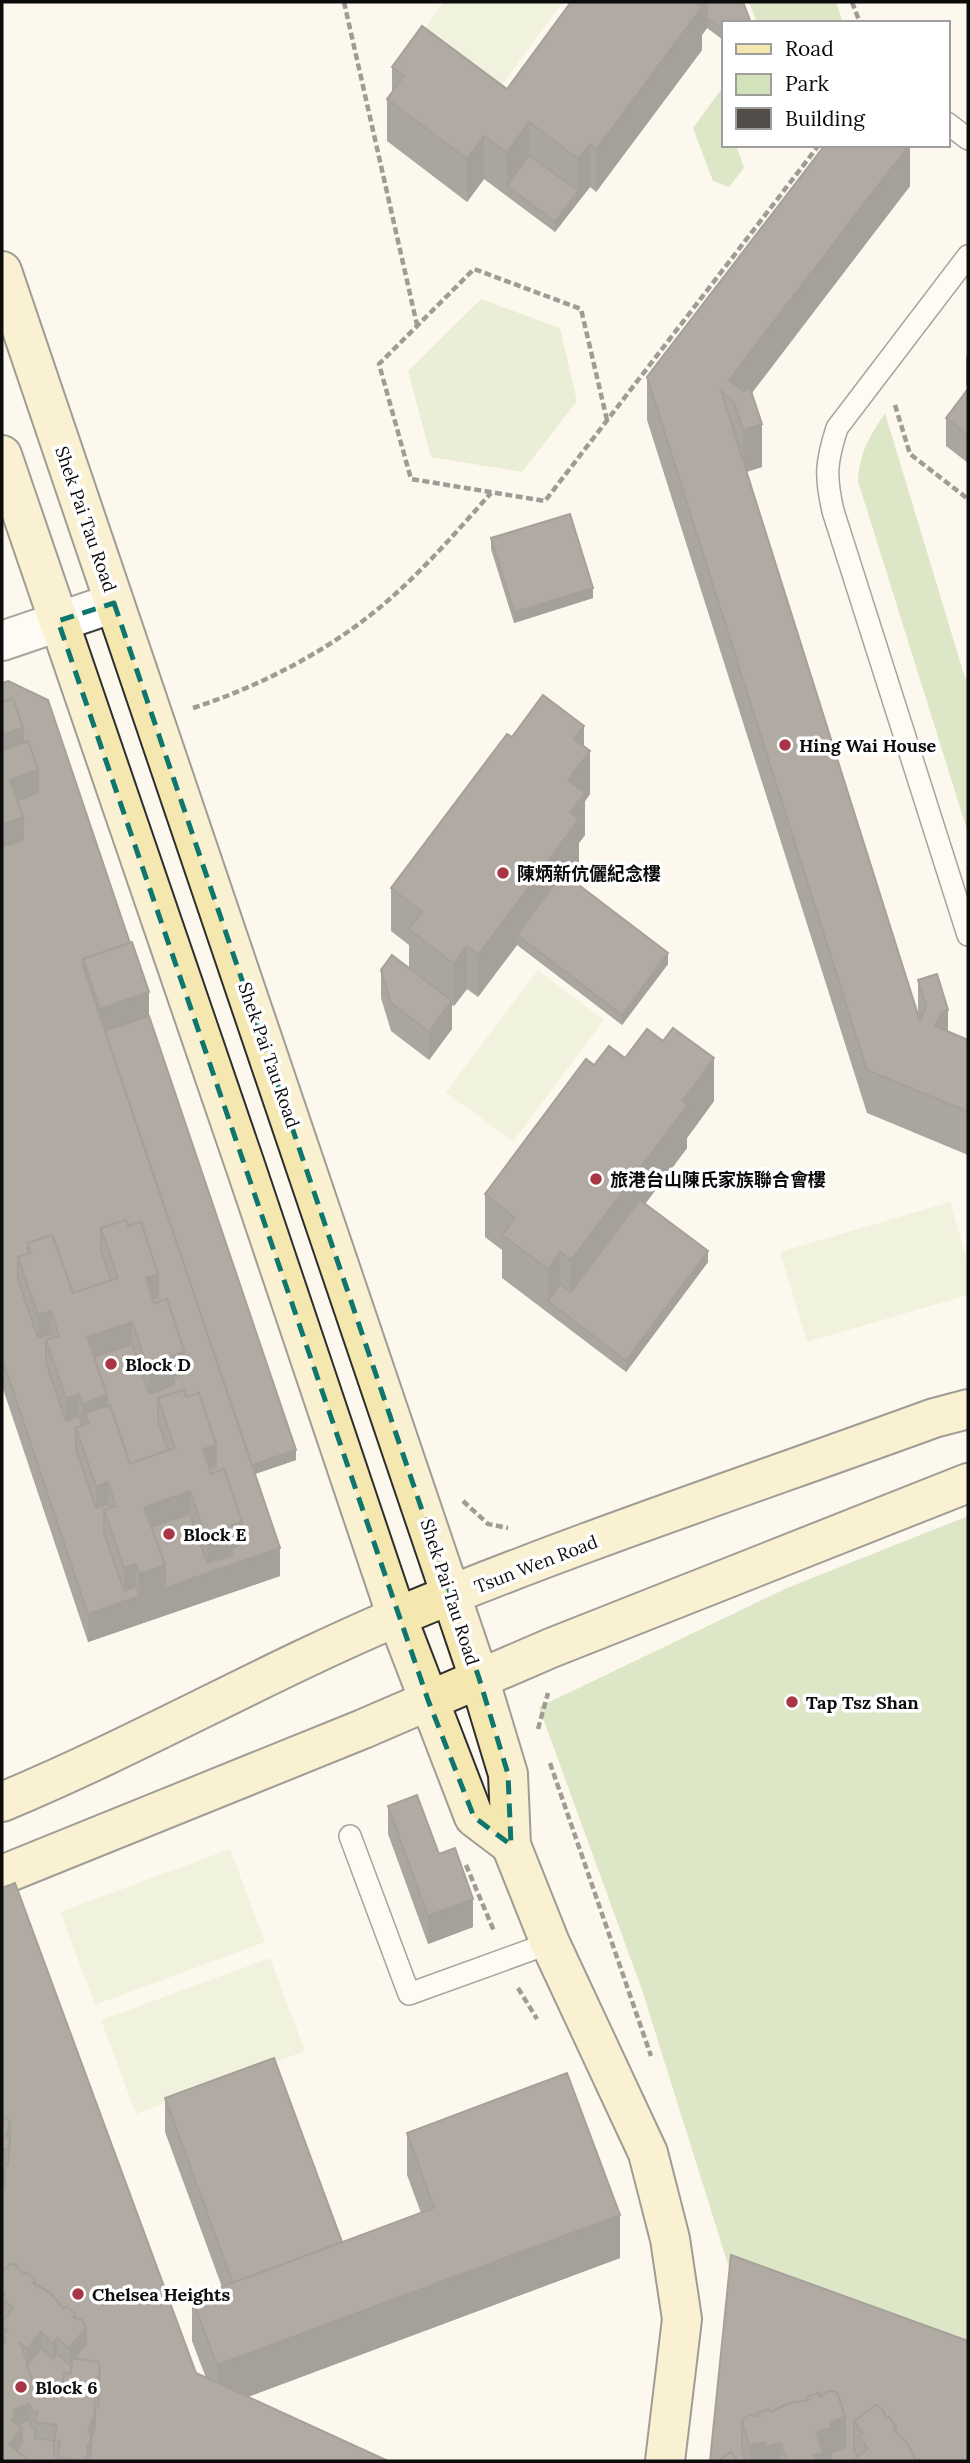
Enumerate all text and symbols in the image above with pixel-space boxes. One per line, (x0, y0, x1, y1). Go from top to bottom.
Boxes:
legend (722, 21, 949, 147)
text: Road (785, 35, 834, 62)
text: Park (785, 70, 829, 97)
text: Building (785, 105, 865, 132)
street label: Shek Pai Tau Road (50, 443, 122, 595)
place label: Hing Wai House (799, 734, 937, 757)
marker: Hing Wai House (777, 737, 793, 753)
place label: 陳炳新伉儷紀念樓 (517, 862, 661, 885)
marker: 陳炳新伉儷紀念樓 (495, 865, 511, 881)
street label: Shek Pai Tau Road (233, 979, 305, 1131)
place label: 旅港台山陳氏家族聯合會樓 (610, 1168, 826, 1191)
marker: 旅港台山陳氏家族聯合會樓 (588, 1171, 604, 1187)
place label: Block D (125, 1353, 191, 1376)
marker: Block D (103, 1356, 119, 1372)
street label: Shek Pai Tau Road (415, 1516, 485, 1668)
place label: Block E (183, 1523, 247, 1546)
marker: Block E (161, 1526, 177, 1542)
street label: Tsun Wen Road (471, 1530, 601, 1598)
place label: Tap Tsz Shan (806, 1691, 919, 1714)
marker: Tap Tsz Shan (784, 1694, 800, 1710)
place label: Chelsea Heights (92, 2283, 230, 2306)
marker: Chelsea Heights (70, 2286, 86, 2302)
place label: Block 6 (35, 2376, 98, 2399)
marker: Block 6 (13, 2379, 29, 2395)

